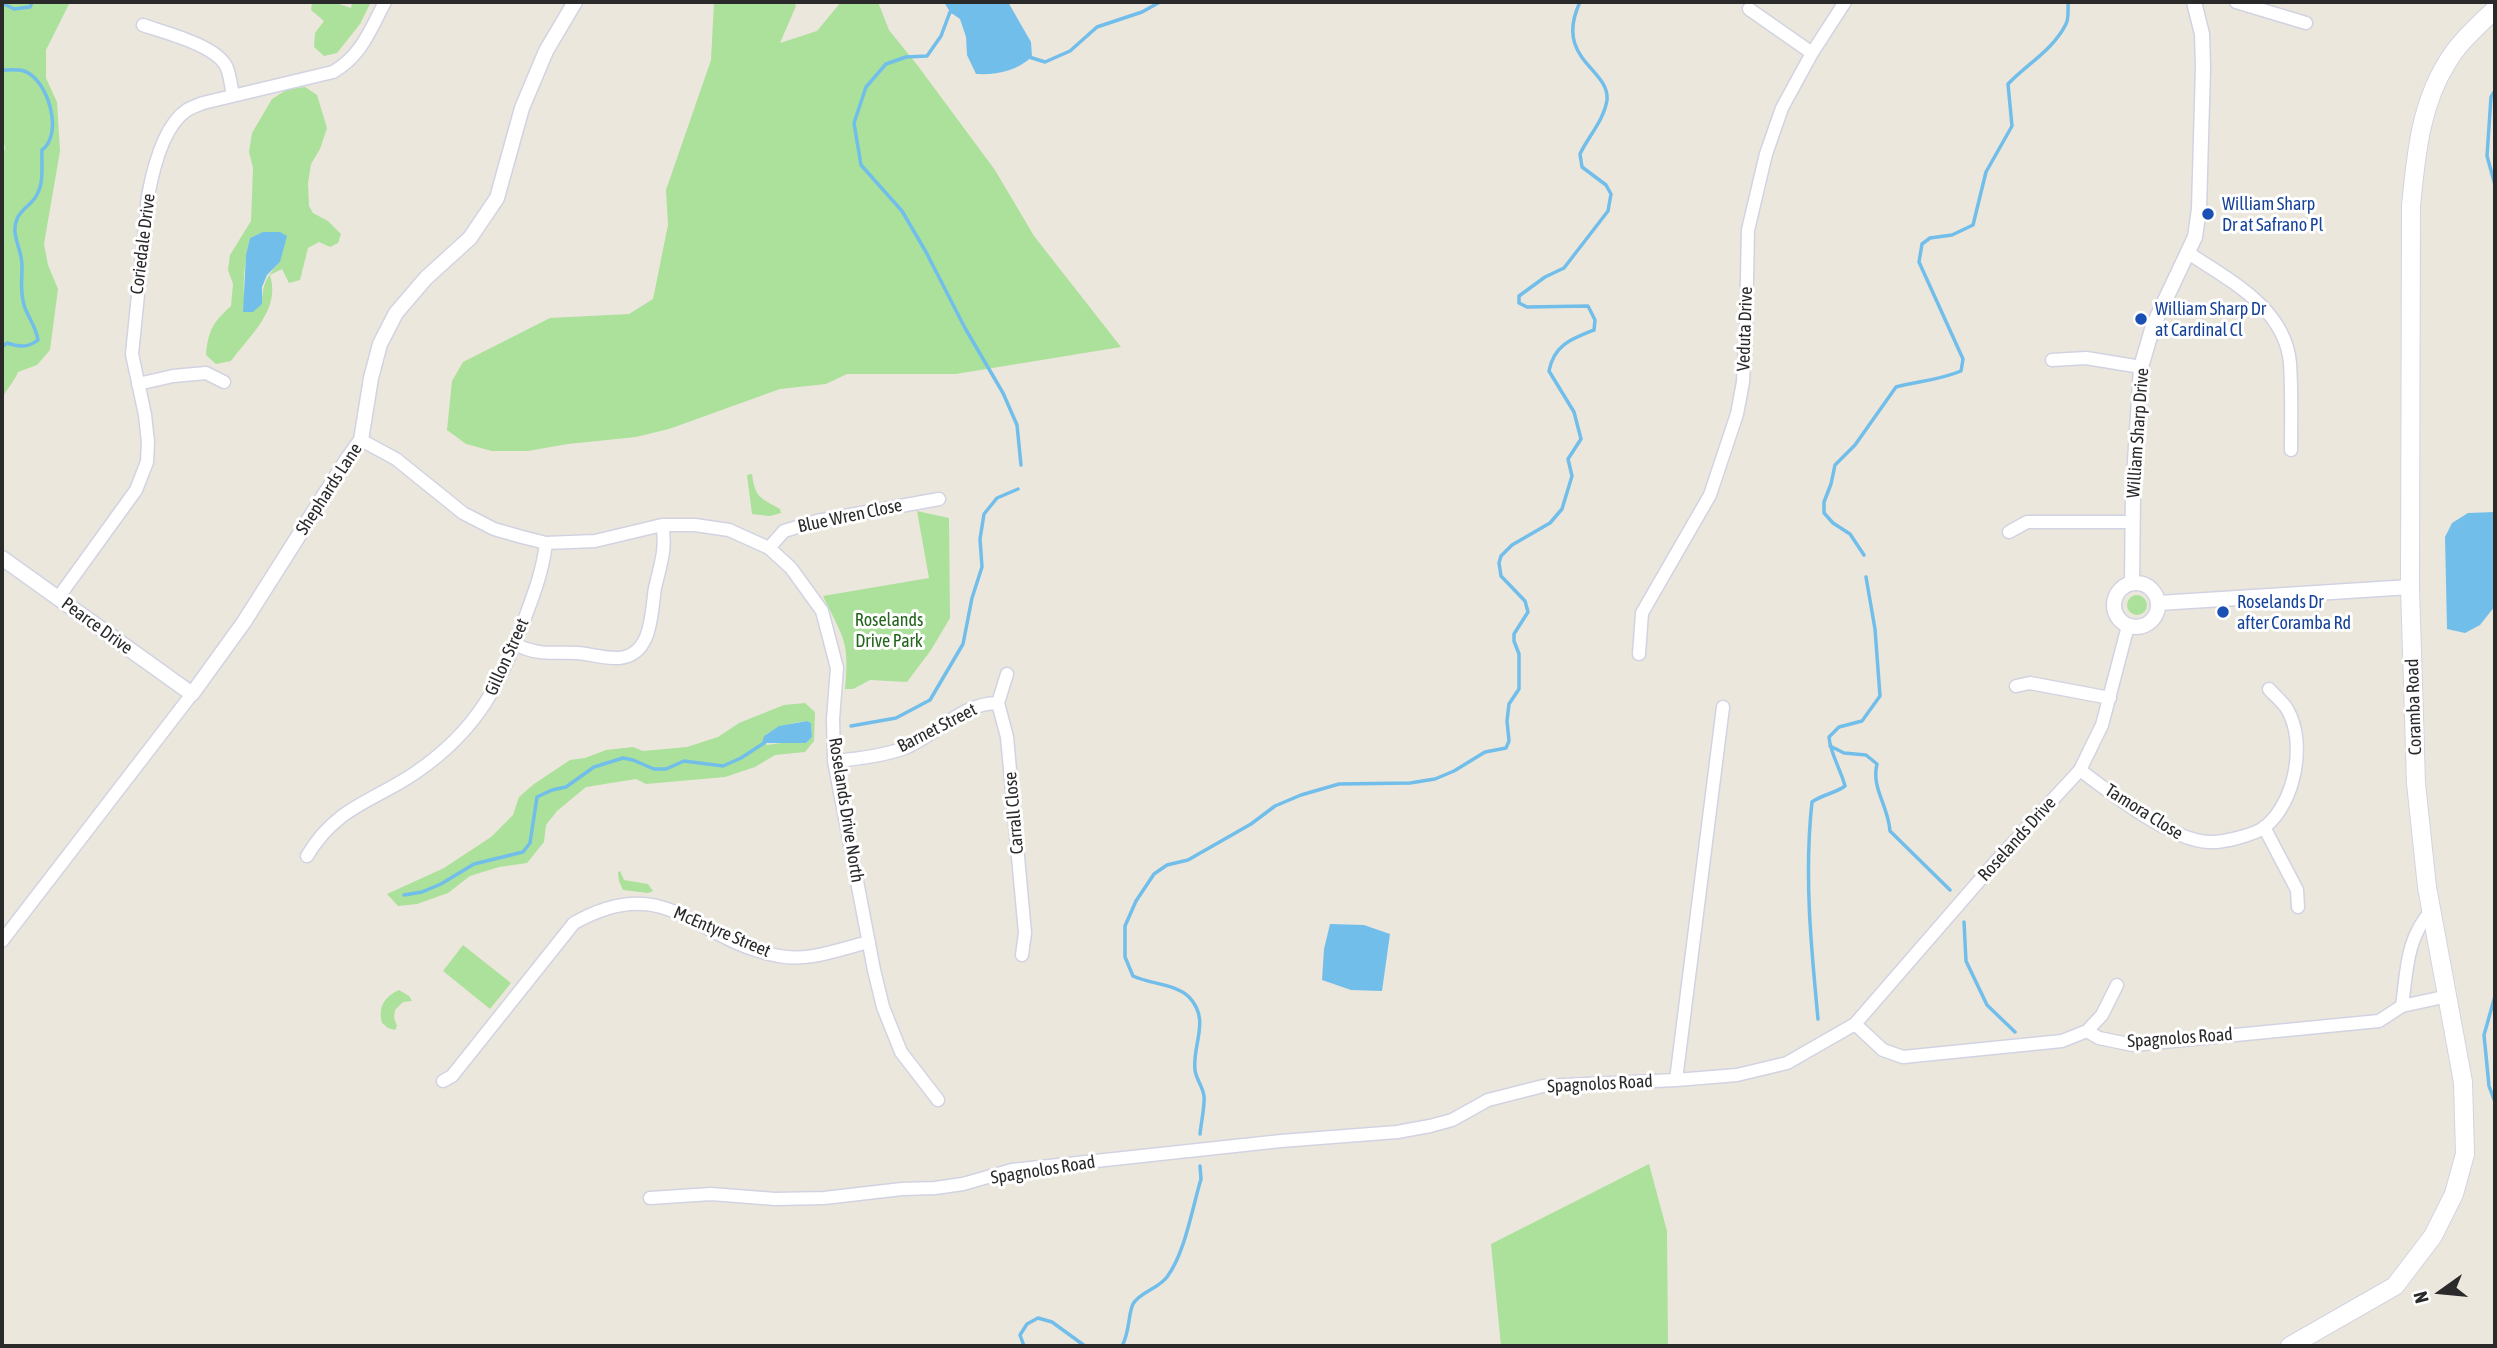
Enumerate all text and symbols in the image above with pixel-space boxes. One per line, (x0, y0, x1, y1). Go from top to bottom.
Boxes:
street label: Coriedale Drive (126, 192, 160, 296)
place label: William Sharp Dr at Safrano Pl (2222, 193, 2323, 235)
marker: William Sharp Dr at Safrano Pl (2200, 206, 2216, 222)
street label: Veduta Drive (1733, 286, 1757, 372)
place label: William Sharp Dr at Cardinal Cl (2155, 298, 2266, 340)
marker: William Sharp Dr at Cardinal Cl (2133, 311, 2149, 327)
street label: William Sharp Drive (2123, 367, 2153, 499)
street label: Shephards Lane (291, 439, 367, 539)
street label: Blue Wren Close (796, 494, 904, 538)
place label: Roselands Dr after Coramba Rd (2237, 591, 2351, 634)
street label: Pearce Drive (57, 593, 137, 659)
marker: Roselands Dr after Coramba Rd (2215, 604, 2231, 620)
park label: Roselands Drive Park (855, 609, 923, 652)
street label: Gillon Street (480, 615, 534, 699)
street label: Coramba Road (2402, 658, 2426, 756)
street label: Barnet Street (894, 699, 980, 757)
street label: Roselands Drive North (824, 736, 868, 884)
street label: Carrall Close (1000, 771, 1028, 855)
street label: Tamora Close (2101, 780, 2187, 844)
street label: Roselands Drive (1973, 792, 2061, 886)
street label: McEntyre Street (670, 902, 774, 962)
street label: Spagnolos Road (2127, 1024, 2233, 1052)
street label: Spagnolos Road (1547, 1070, 1653, 1098)
street label: Spagnolos Road (989, 1151, 1097, 1189)
north arrow (2406, 1257, 2476, 1327)
text: N (2409, 1289, 2433, 1306)

